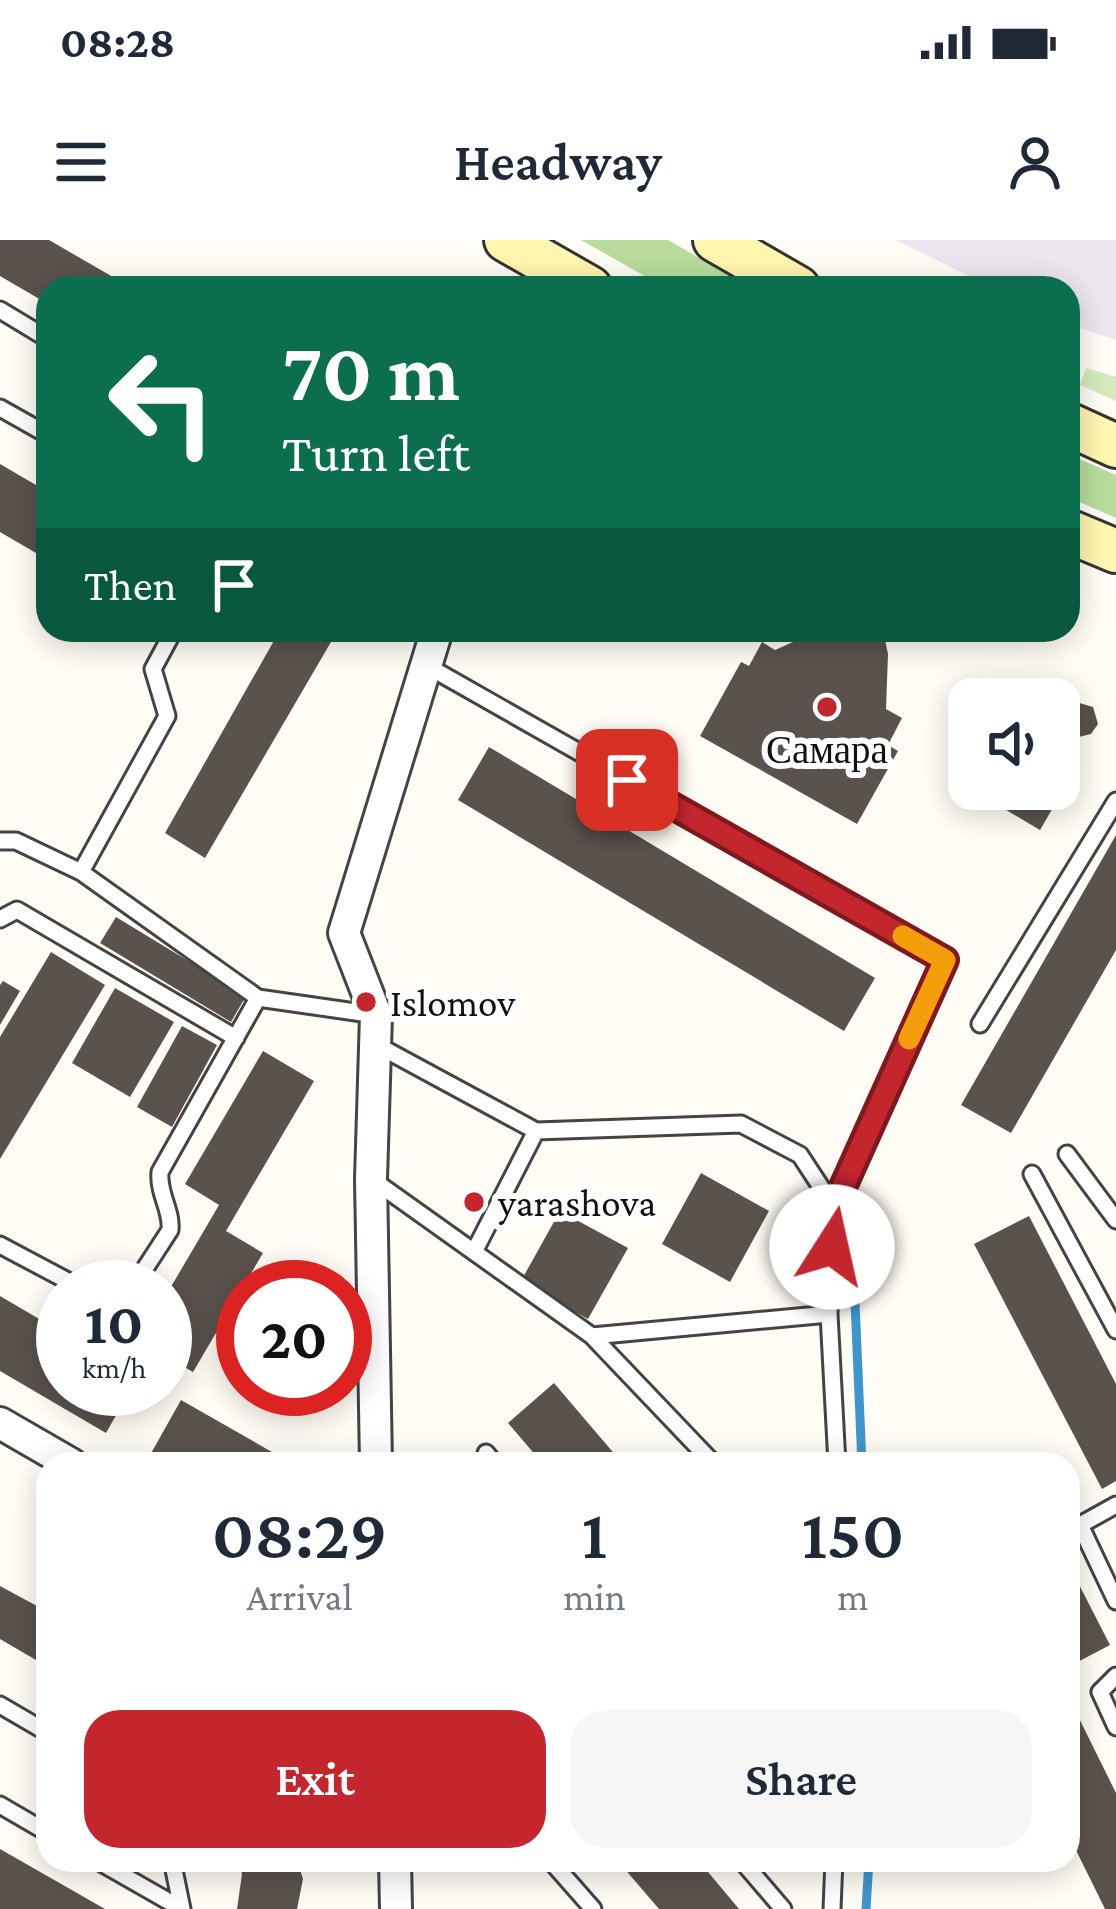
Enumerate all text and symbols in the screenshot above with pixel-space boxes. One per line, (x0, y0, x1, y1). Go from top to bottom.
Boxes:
text: 08:28 (60, 17, 175, 67)
icon: menu (48, 129, 114, 195)
icon: person (1002, 129, 1068, 195)
text: Headway (454, 132, 662, 192)
icon: left (84, 324, 240, 480)
text: 70 m (282, 325, 460, 418)
text: Turn left (282, 423, 470, 483)
icon: arrive (201, 552, 267, 618)
text: Then (84, 560, 177, 610)
map controls (948, 678, 1080, 810)
button: sound (948, 678, 1080, 810)
marker: Самара (814, 694, 840, 720)
place label: Самара (766, 728, 888, 772)
pin (576, 729, 678, 831)
icon: arrive (594, 747, 660, 813)
place label: Islomov (390, 981, 516, 1024)
marker: Islomov (353, 989, 379, 1015)
place label: yarashova (497, 1181, 656, 1225)
position arrow (769, 1184, 895, 1310)
marker: yarashova (461, 1189, 487, 1215)
speed limit sign: 20 (216, 1260, 372, 1416)
text: 10 (85, 1289, 143, 1356)
text: km/h (82, 1351, 146, 1384)
text: 08:29 (212, 1493, 388, 1573)
text: 1 (582, 1493, 607, 1573)
text: 150 (801, 1493, 904, 1573)
text: Arrival (247, 1575, 353, 1618)
text: min (563, 1575, 626, 1618)
text: m (837, 1575, 869, 1618)
button: Exit (84, 1710, 546, 1848)
button: Share (570, 1710, 1032, 1848)

